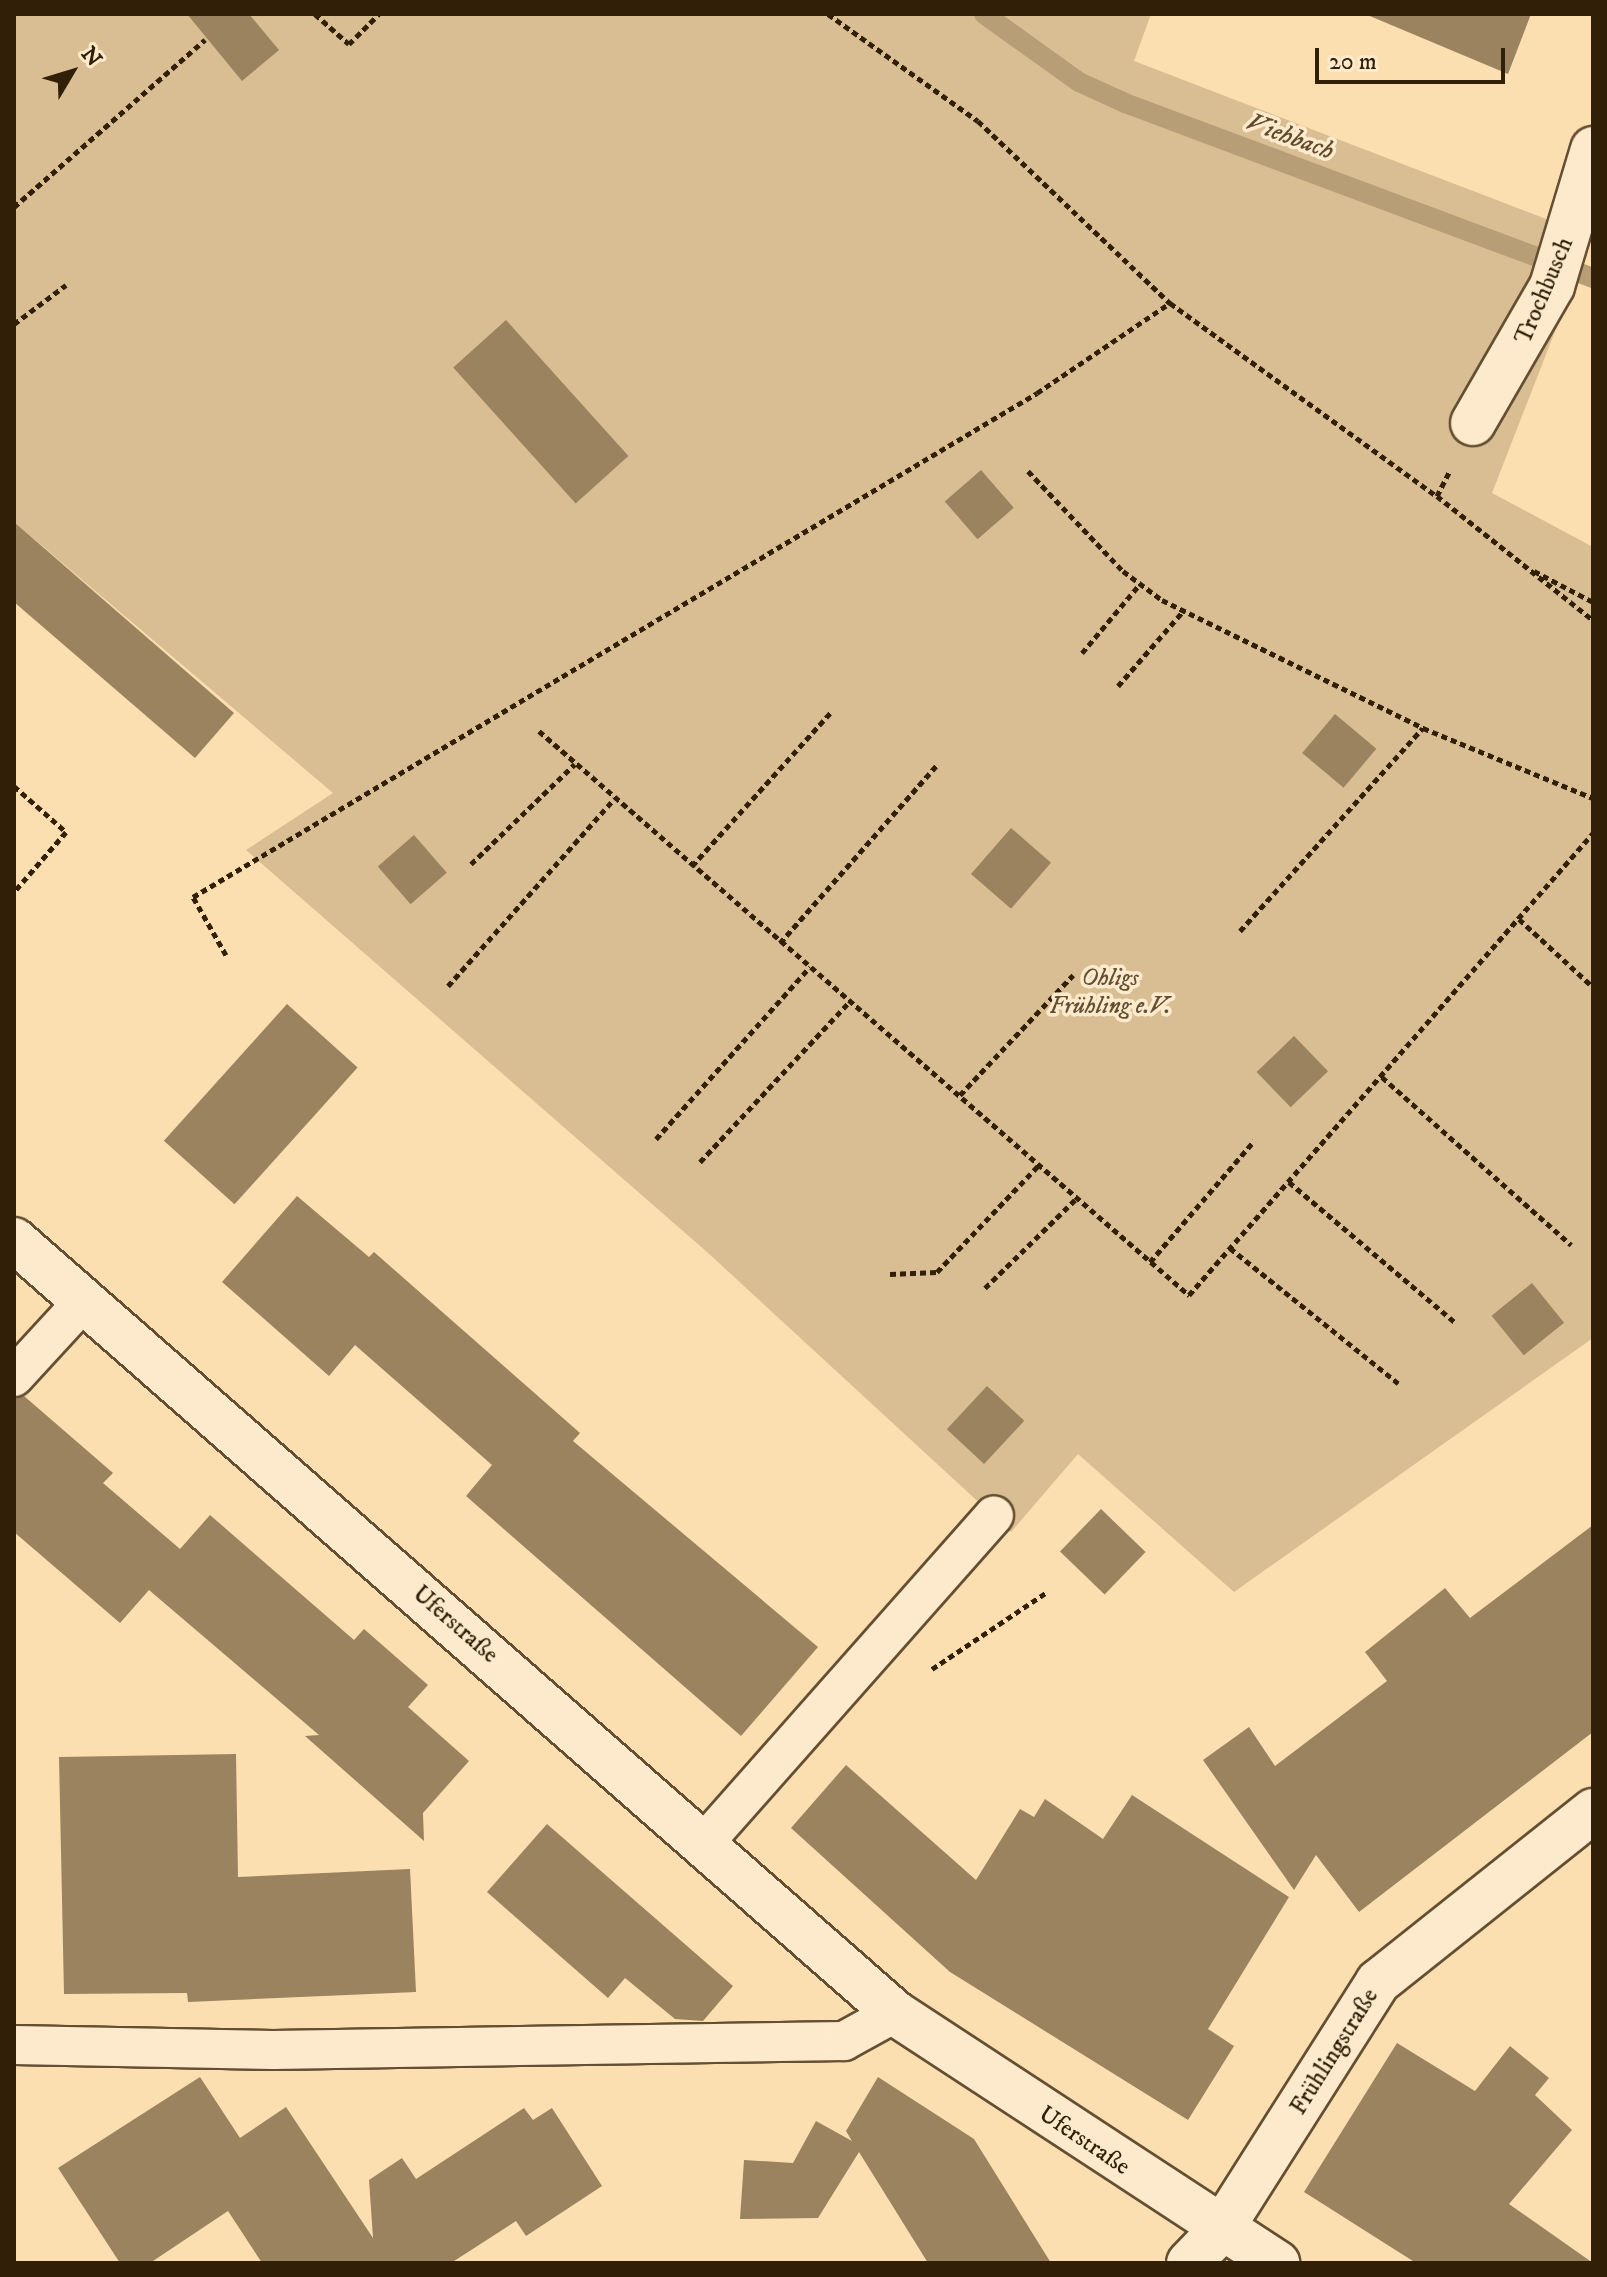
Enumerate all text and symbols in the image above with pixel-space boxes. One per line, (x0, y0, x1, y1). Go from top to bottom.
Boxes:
north arrow (32, 32, 112, 112)
scale bar (1319, 32, 1509, 82)
text: N (75, 41, 108, 72)
text: 20 m (1329, 47, 1377, 77)
water label: Viehbach (1242, 107, 1338, 167)
street label: Trochbusch (1510, 233, 1580, 349)
park label: Ohligs Frühling e.V. (1049, 965, 1171, 1021)
street label: Uferstraße (406, 1580, 504, 1670)
street label: Frühlingstraße (1285, 1984, 1385, 2120)
street label: Uferstraße (1033, 2100, 1135, 2182)

